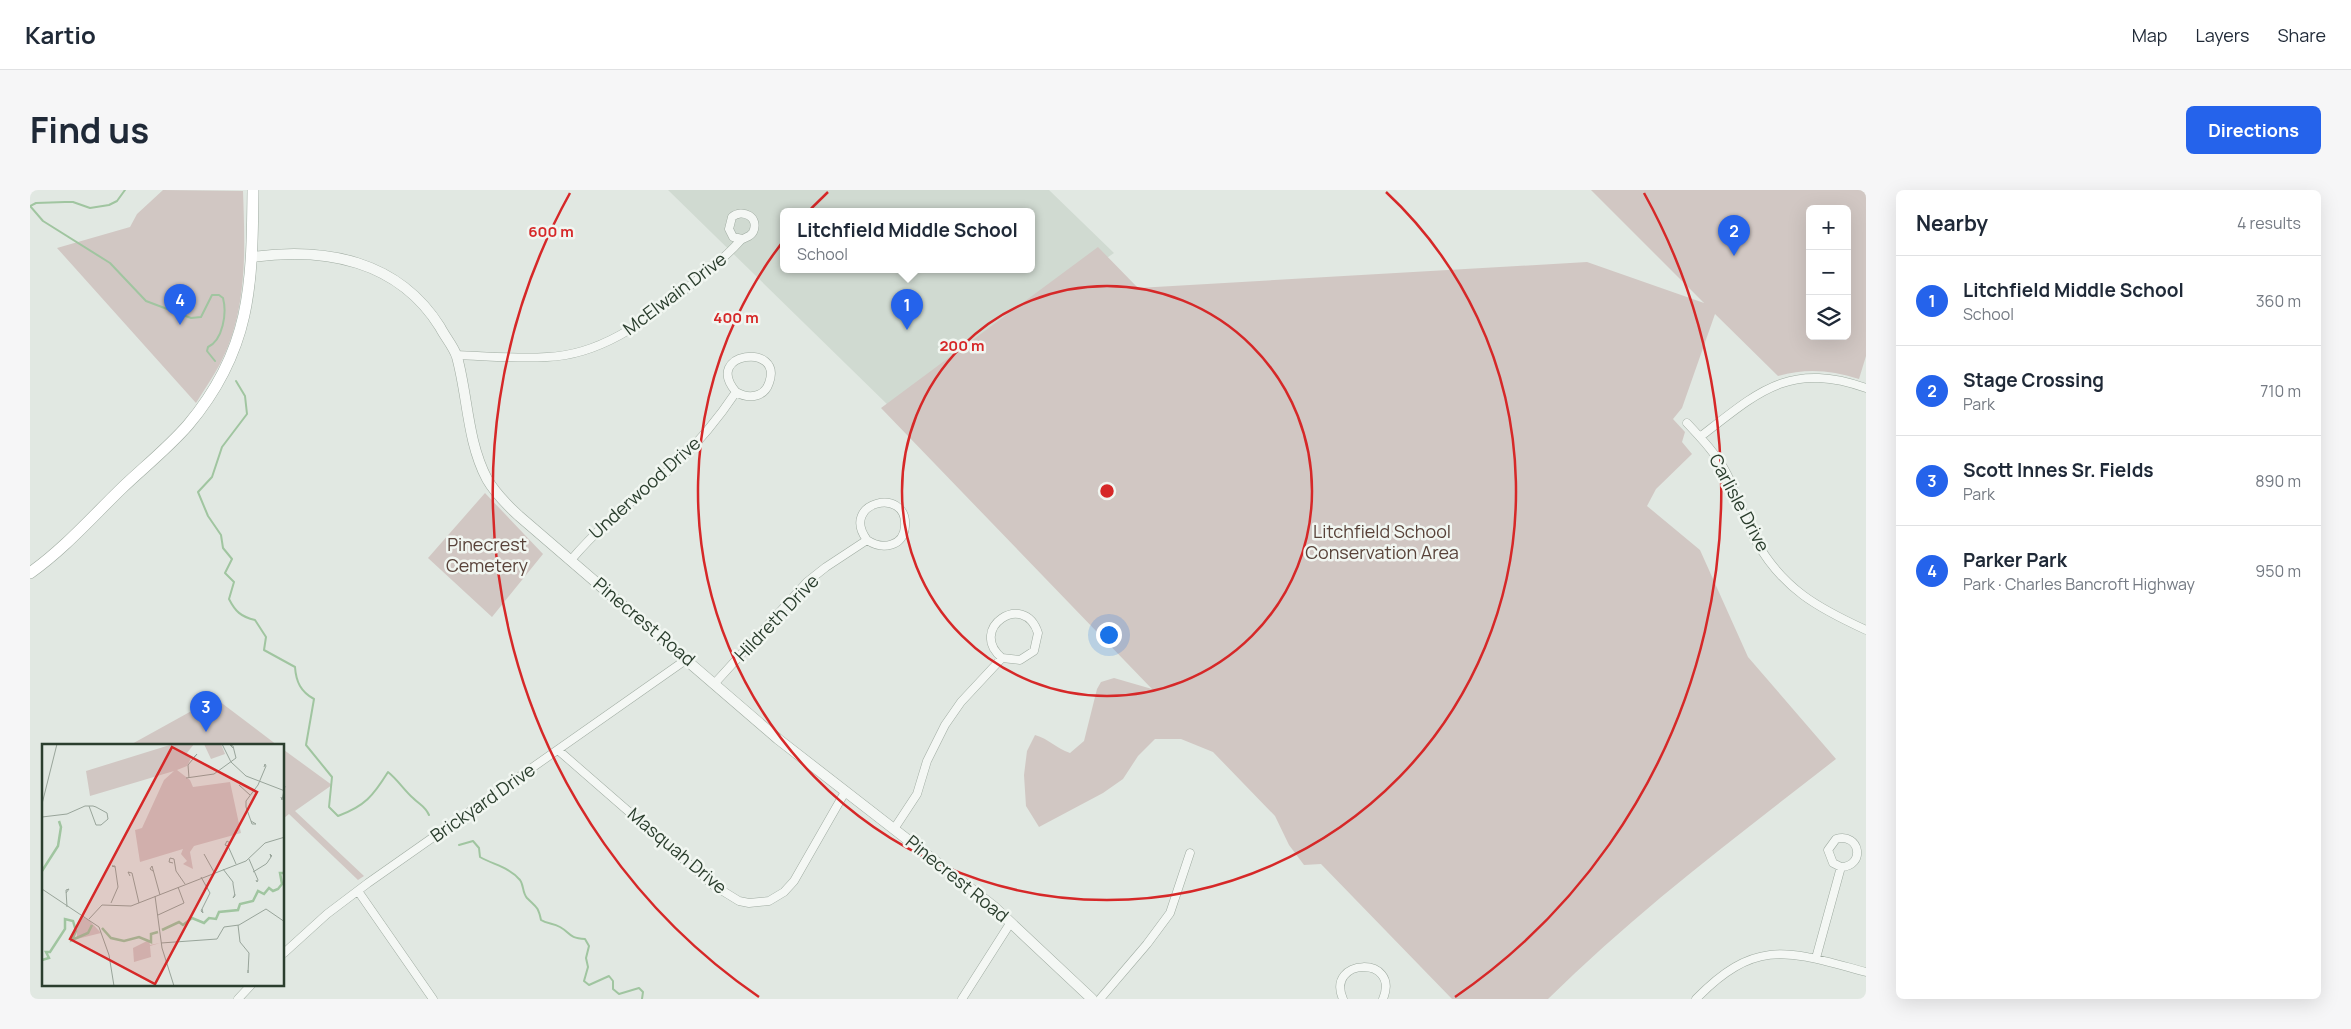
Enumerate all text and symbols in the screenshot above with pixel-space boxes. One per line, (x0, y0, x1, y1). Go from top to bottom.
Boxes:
text: Kartio (25, 18, 96, 51)
text: Map (2132, 23, 2167, 47)
text: Layers (2195, 23, 2249, 47)
text: Share (2277, 23, 2326, 47)
text: Find us (30, 106, 149, 154)
button: Directions (2186, 106, 2321, 154)
map controls (1806, 205, 1851, 340)
button: + (1806, 205, 1851, 250)
popup (780, 208, 1035, 273)
text: Nearby (1916, 209, 1988, 237)
text: 4 results (2237, 212, 2301, 234)
pin: 2 (1718, 215, 1750, 256)
text: Litchfield Middle School (797, 217, 1018, 243)
text: 600 m (528, 221, 574, 242)
text: School (797, 243, 848, 265)
street label: McElwain Drive (618, 246, 731, 340)
button: − (1806, 250, 1851, 295)
text: Litchfield Middle School (1963, 277, 2184, 303)
pin: 4 (164, 284, 196, 325)
pin: 1 (891, 289, 923, 330)
text: 1 (1928, 290, 1936, 312)
text: 360 m (2256, 290, 2301, 312)
button: layers (1806, 295, 1851, 340)
text: School (1963, 303, 2014, 325)
text: 400 m (713, 307, 759, 328)
text: 200 m (939, 335, 985, 356)
text: Stage Crossing (1963, 367, 2104, 393)
text: 2 (1927, 380, 1937, 402)
text: 710 m (2260, 380, 2301, 402)
text: Park (1963, 393, 1995, 415)
street label: Underwood Drive (584, 431, 705, 544)
street label: Carlisle Drive (1704, 449, 1776, 556)
text: Scott Innes Sr. Fields (1963, 457, 2154, 483)
text: 3 (1927, 470, 1937, 492)
text: 890 m (2255, 470, 2301, 492)
centre of rings (1098, 482, 1116, 500)
text: Park (1963, 483, 1995, 505)
park label: Litchfield School Conservation Area (1305, 519, 1459, 564)
park label: Pinecrest Cemetery (446, 532, 529, 577)
text: Parker Park (1963, 547, 2067, 573)
text: 4 (1927, 560, 1937, 582)
text: 950 m (2255, 560, 2301, 582)
street label: Hildreth Drive (729, 569, 824, 666)
street label: Pinecrest Road (589, 572, 701, 671)
text: Park · Charles Bancroft Highway (1963, 573, 2195, 595)
your location (1096, 622, 1122, 648)
pin: 3 (190, 691, 222, 732)
inset map (42, 744, 285, 986)
street label: Brickyard Drive (425, 757, 539, 847)
street label: Masquah Drive (623, 802, 732, 899)
street label: Pinecrest Road (901, 829, 1014, 927)

